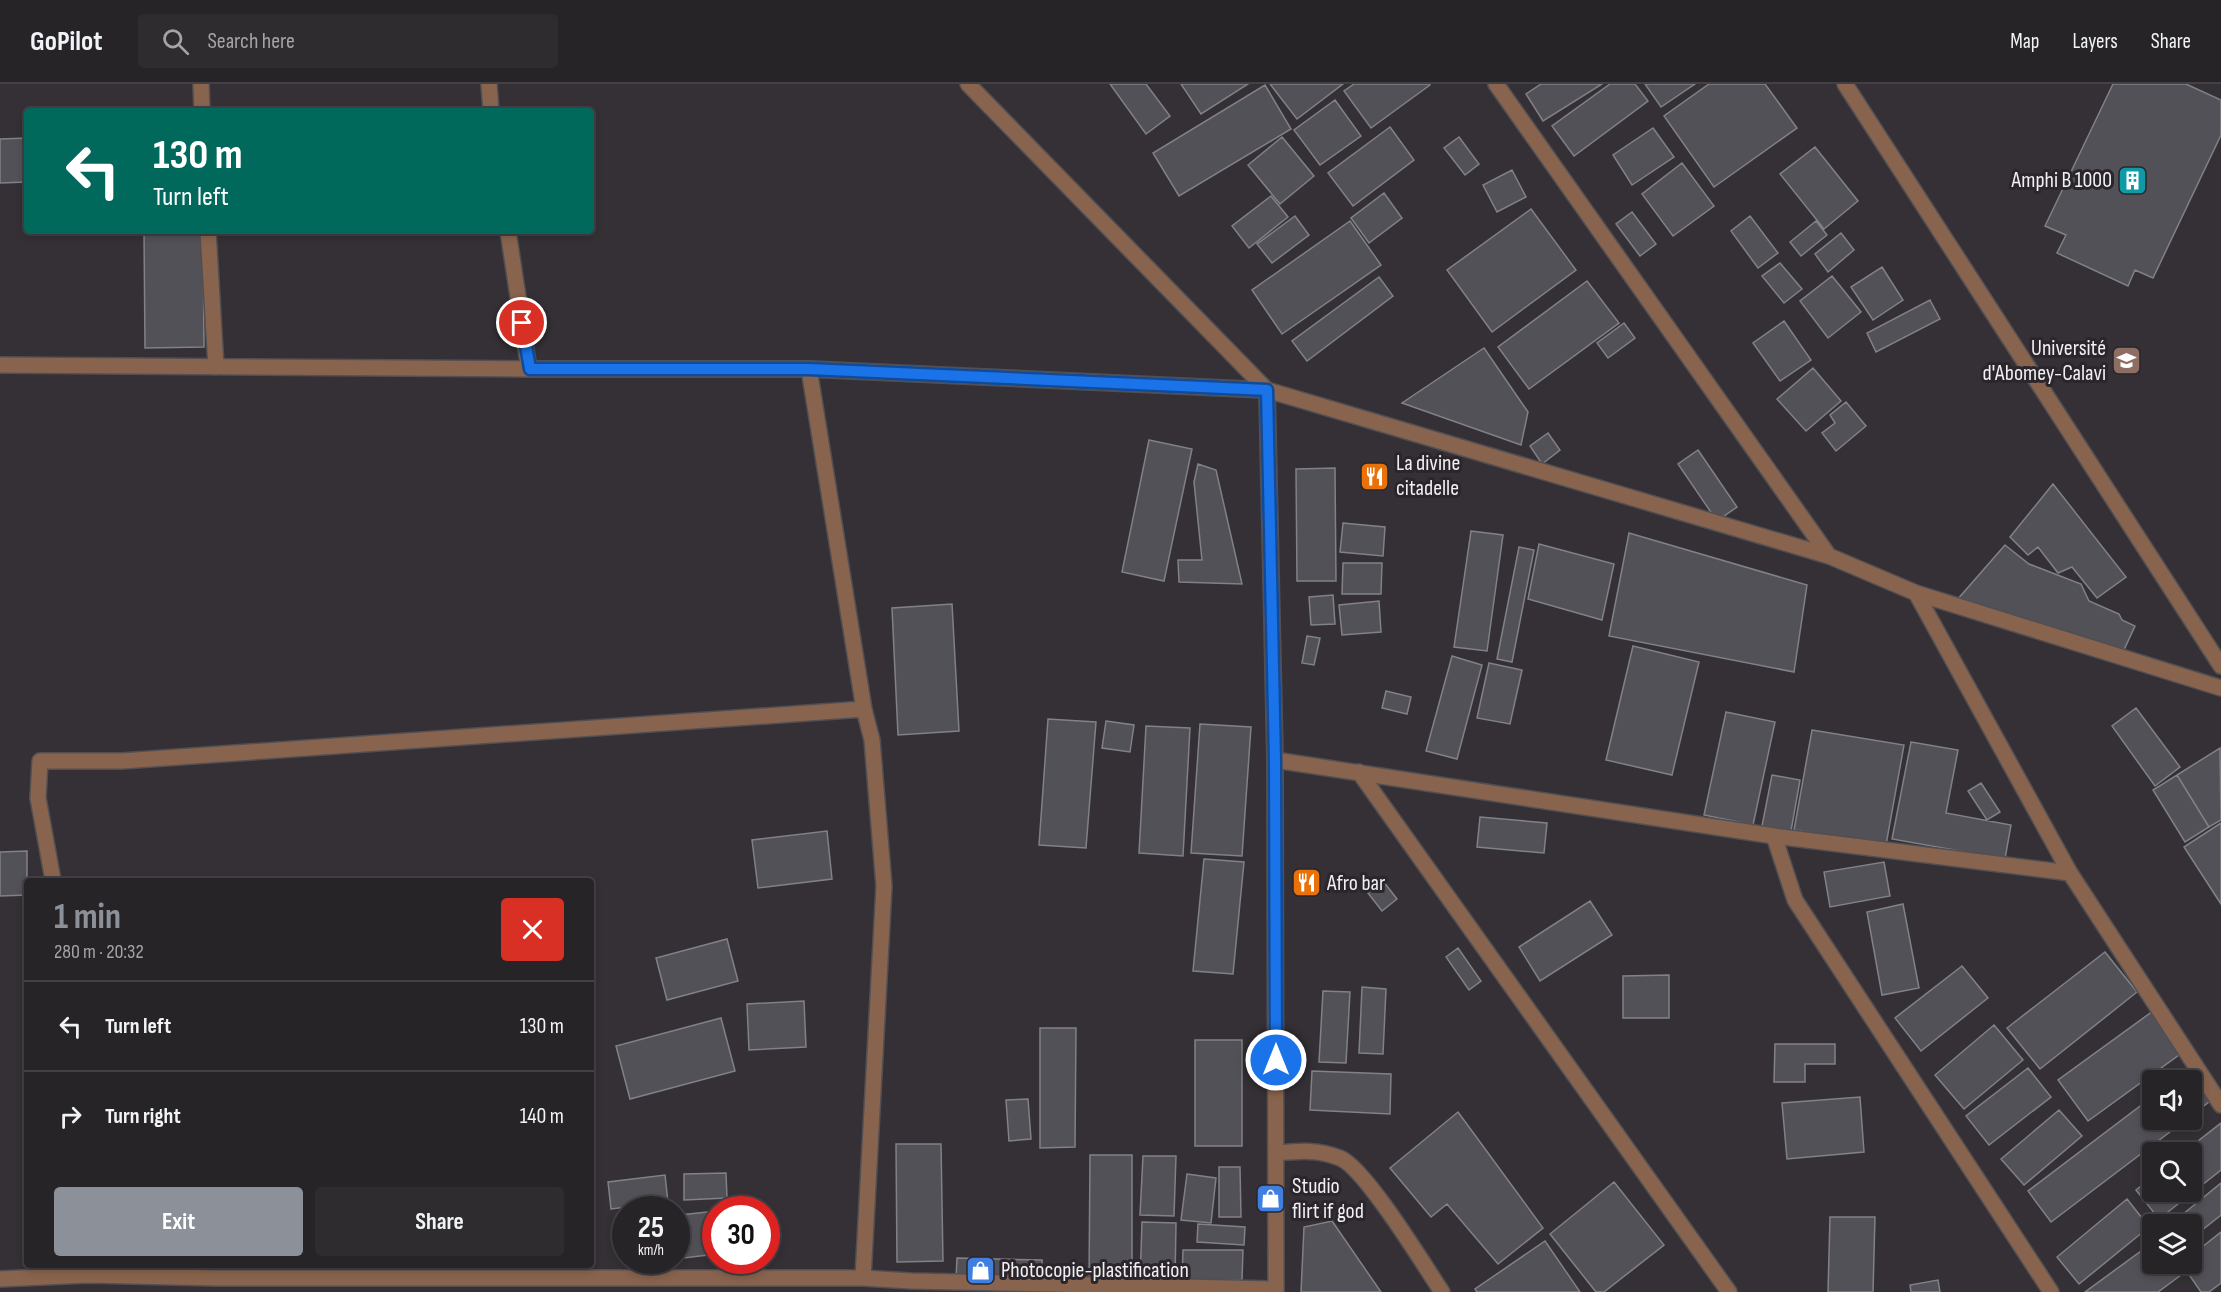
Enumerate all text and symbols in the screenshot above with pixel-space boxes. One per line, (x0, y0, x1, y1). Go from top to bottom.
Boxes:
search box (138, 14, 558, 68)
text: GoPilot (30, 25, 102, 58)
icon: search (159, 25, 192, 58)
text: Search here (207, 28, 295, 55)
text: Map (2010, 29, 2039, 54)
text: Layers (2072, 29, 2118, 54)
text: Share (2151, 29, 2191, 54)
text: 130 m (153, 130, 243, 181)
icon: left (54, 132, 132, 210)
building icon: Amphi B 1000 (2117, 164, 2149, 196)
place label: Amphi B 1000 (2011, 167, 2112, 194)
text: Turn left (153, 181, 229, 213)
pin (496, 297, 547, 348)
icon: arrive (505, 306, 538, 339)
place label: Université d'Abomey-Calavi (1982, 335, 2106, 387)
school or university icon: Université d'Abomey-Calavi (2111, 345, 2143, 377)
place label: La divine citadelle (1396, 450, 1460, 502)
restaurant icon: La divine citadelle (1359, 460, 1391, 492)
restaurant icon: Afro bar (1290, 867, 1322, 899)
place label: Afro bar (1326, 870, 1385, 897)
text: 1 min (54, 896, 121, 939)
button: close (501, 898, 564, 961)
text: 280 m · 20:32 (54, 940, 144, 964)
icon: left (54, 1010, 87, 1043)
text: Turn left (105, 1013, 171, 1040)
text: 130 m (520, 1013, 564, 1040)
position arrow (1244, 1028, 1308, 1092)
map controls (2142, 1070, 2202, 1274)
button: sound (2142, 1070, 2202, 1130)
icon: right (54, 1100, 87, 1133)
text: Turn right (105, 1103, 181, 1130)
text: 140 m (520, 1103, 564, 1130)
button: search (2142, 1142, 2202, 1202)
place label: Studio flirt if god (1292, 1173, 1364, 1225)
shop icon: Studio flirt if god (1255, 1183, 1287, 1215)
button: Exit (54, 1187, 303, 1256)
button: Share (315, 1187, 564, 1256)
speed limit sign: 30 (702, 1196, 780, 1274)
text: 25 (638, 1210, 664, 1246)
button: layers (2142, 1214, 2202, 1274)
text: km/h (638, 1241, 664, 1260)
shop icon: Photocopie-plastification (964, 1254, 996, 1286)
place label: Photocopie-plastification (1001, 1257, 1189, 1284)

